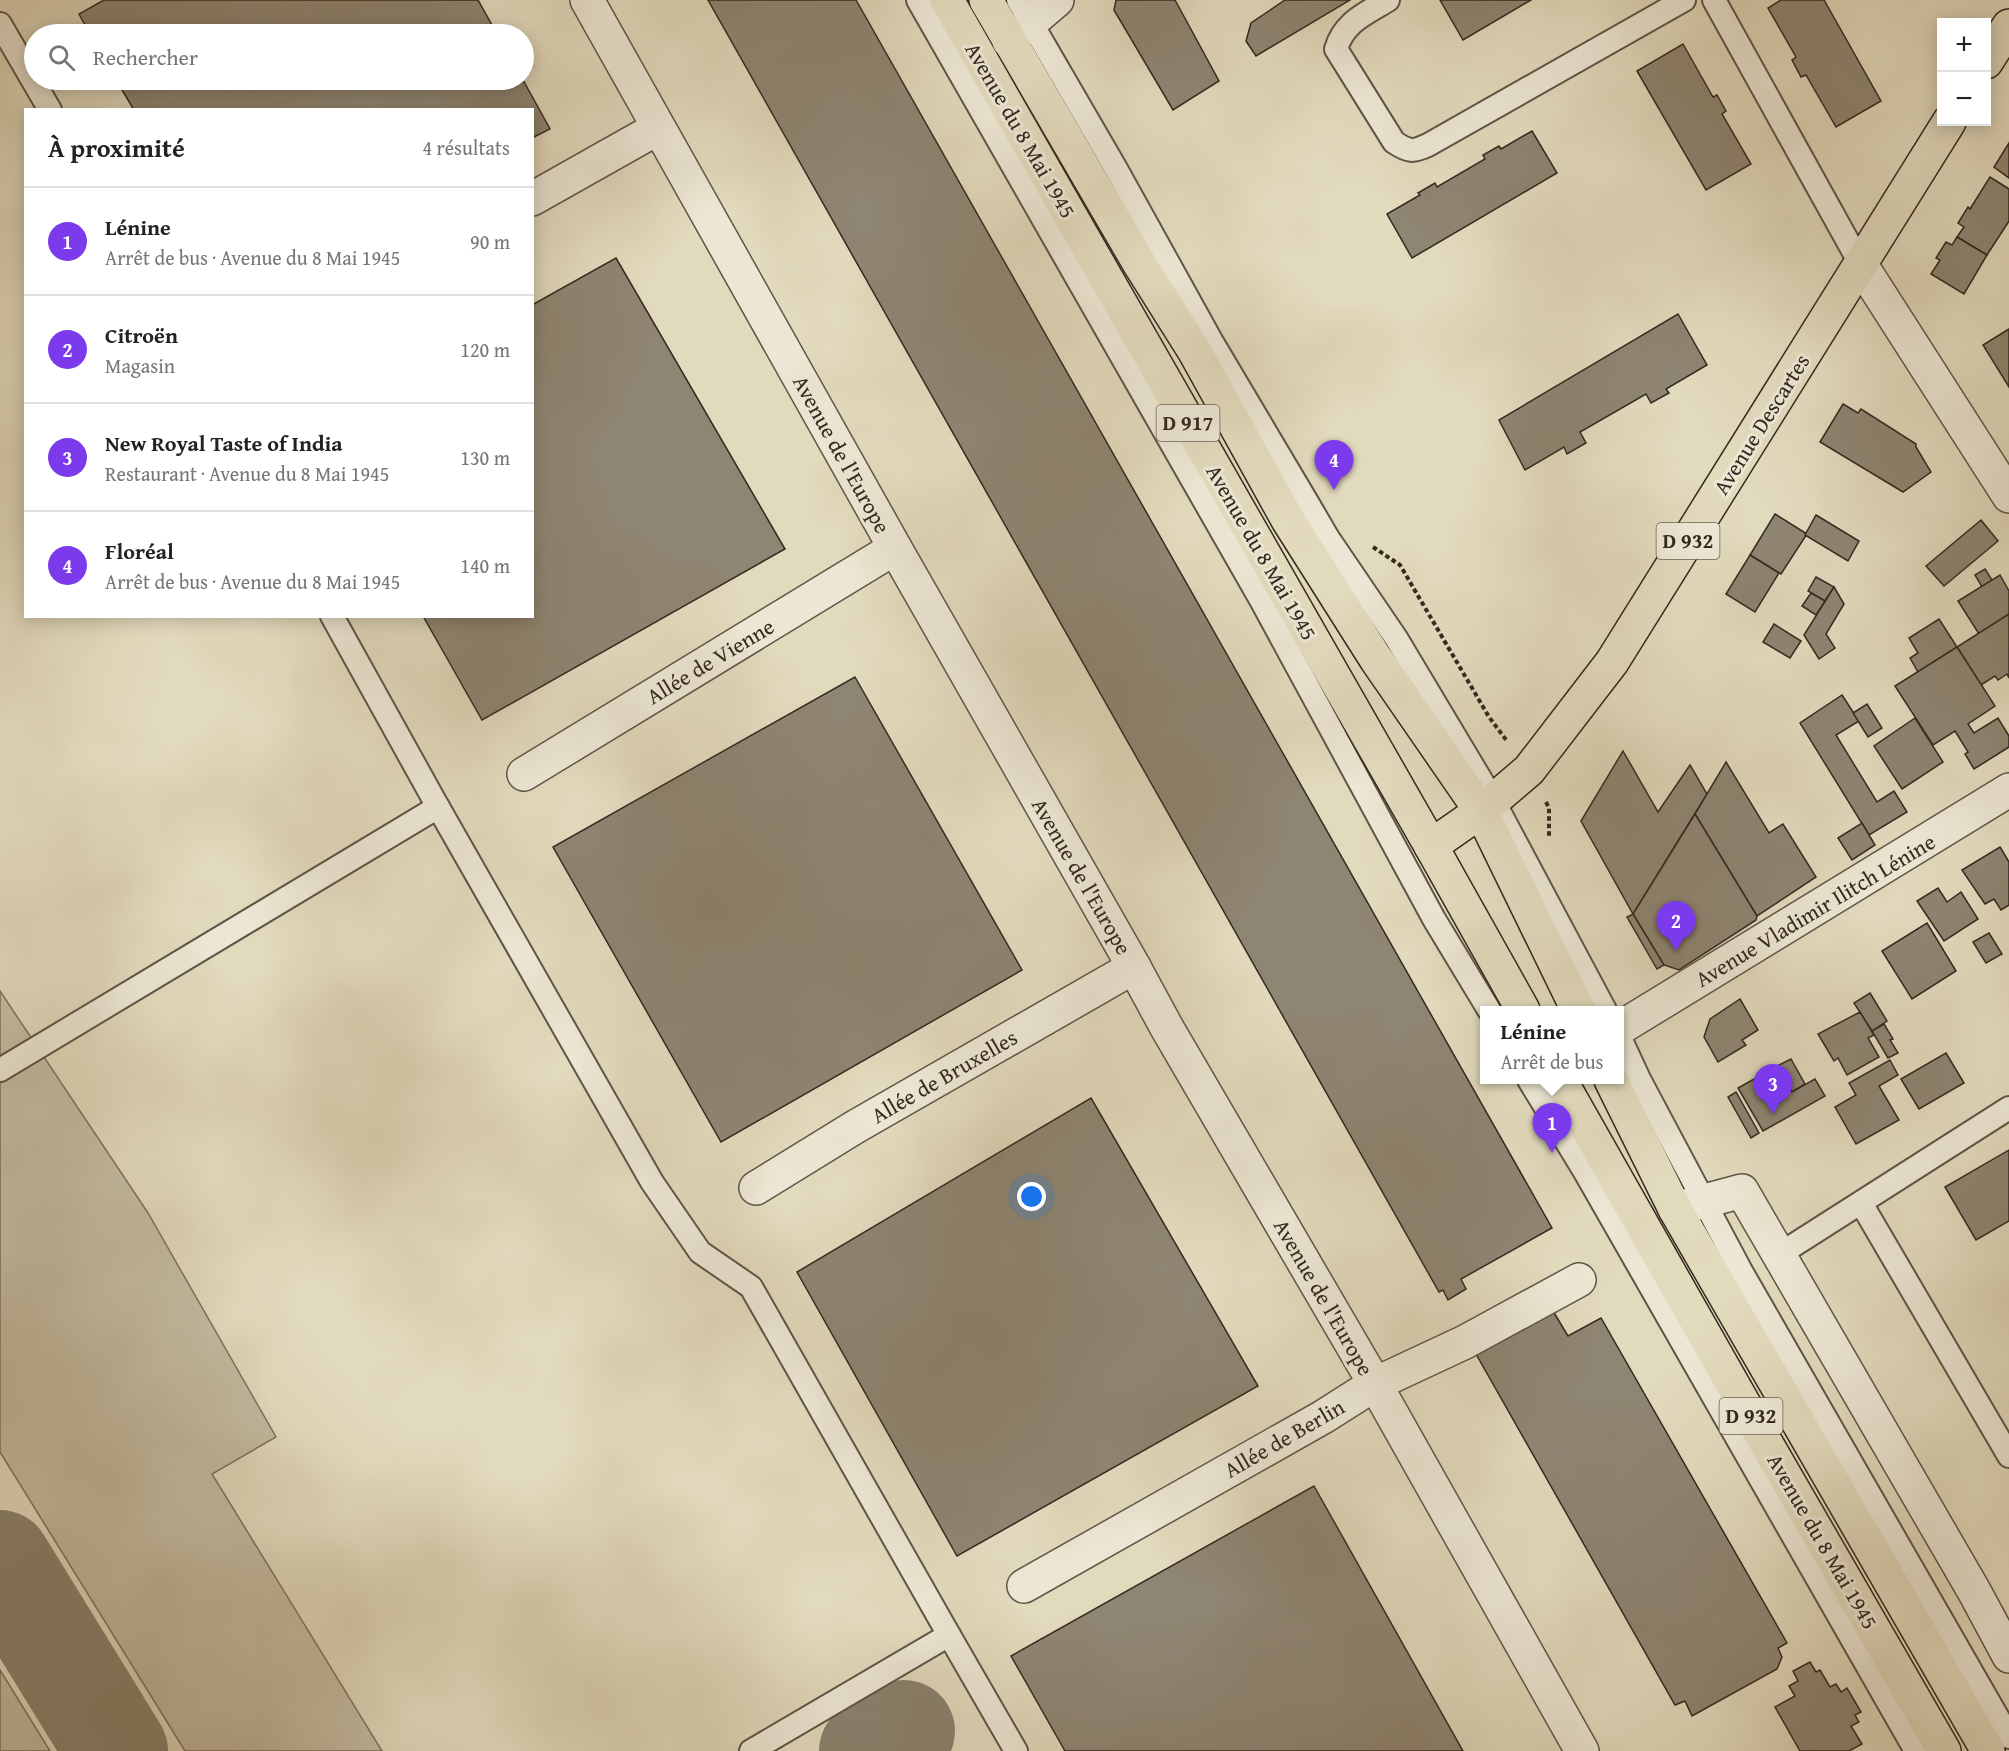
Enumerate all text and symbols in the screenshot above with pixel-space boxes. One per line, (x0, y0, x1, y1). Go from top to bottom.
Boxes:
map controls (1937, 18, 1991, 126)
button: + (1937, 18, 1991, 72)
search box (24, 24, 534, 90)
street label: Avenue du 8 Mai 1945 (958, 36, 1084, 224)
icon: search (45, 41, 78, 74)
text: Rechercher (93, 41, 198, 73)
button: − (1937, 72, 1991, 126)
text: À proximité (48, 128, 185, 167)
text: 4 résultats (422, 133, 510, 162)
text: Lénine (105, 211, 171, 243)
text: 1 (62, 227, 73, 256)
text: 90 m (470, 227, 510, 256)
text: Arrêt de bus · Avenue du 8 Mai 1945 (105, 243, 400, 272)
text: Citroën (105, 319, 178, 351)
text: 2 (62, 335, 73, 364)
text: 120 m (460, 335, 510, 364)
street label: Avenue Descartes (1705, 347, 1817, 501)
text: Magasin (105, 351, 175, 380)
street label: Avenue de l'Europe (785, 369, 899, 539)
road number: D 917 (1156, 405, 1220, 441)
text: New Royal Taste of India (105, 427, 343, 459)
pin: 4 (1314, 440, 1354, 490)
text: 3 (62, 443, 73, 472)
text: 130 m (460, 443, 510, 472)
street label: Avenue du 8 Mai 1945 (1199, 458, 1325, 646)
text: Restaurant · Avenue du 8 Mai 1945 (105, 459, 389, 488)
road number: D 932 (1656, 523, 1720, 559)
text: Floréal (105, 535, 174, 567)
text: 4 (62, 551, 73, 580)
text: 140 m (460, 551, 510, 580)
text: Arrêt de bus · Avenue du 8 Mai 1945 (105, 567, 400, 596)
street label: Allée de Vienne (640, 610, 780, 712)
street label: Avenue de l'Europe (1024, 792, 1140, 960)
street label: Avenue Vladimir Ilitch Lénine (1689, 825, 1941, 995)
pin: 2 (1656, 902, 1696, 951)
popup (1480, 1006, 1624, 1084)
text: Lénine (1500, 1015, 1566, 1047)
street label: Allée de Bruxelles (865, 1021, 1023, 1131)
text: Arrêt de bus (1500, 1047, 1604, 1076)
pin: 3 (1754, 1064, 1792, 1114)
pin: 1 (1532, 1104, 1572, 1153)
your location (1017, 1182, 1046, 1211)
street label: Avenue de l'Europe (1266, 1213, 1382, 1381)
street label: Allée de Berlin (1218, 1390, 1351, 1486)
road number: D 932 (1720, 1398, 1782, 1434)
street label: Avenue du 8 Mai 1945 (1760, 1447, 1886, 1635)

